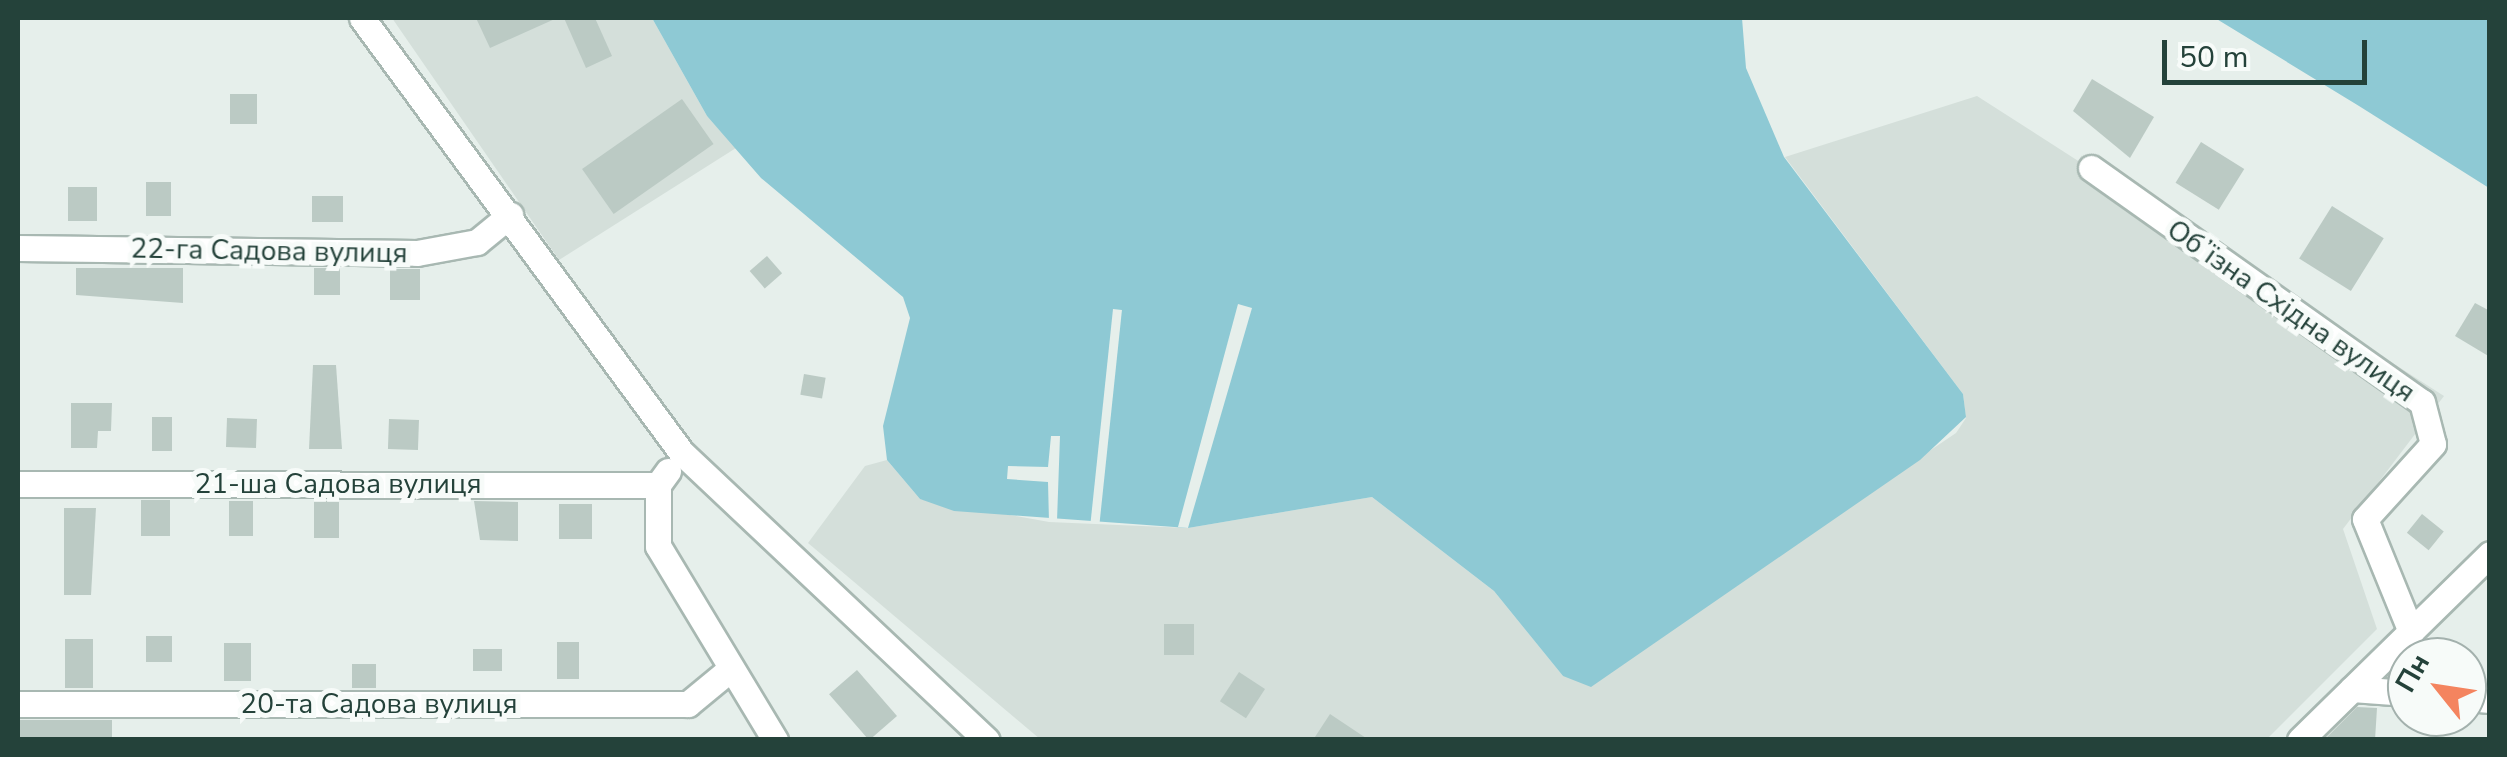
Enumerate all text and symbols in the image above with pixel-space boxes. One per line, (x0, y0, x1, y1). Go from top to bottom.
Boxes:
scale bar (2167, 20, 2372, 82)
text: 50 m (2179, 37, 2248, 78)
street label: Обʼїзна Східна вулиця (2161, 213, 2421, 409)
street label: 22-га Садова вулиця (130, 232, 408, 270)
street label: 21-ша Садова вулиця (194, 467, 482, 501)
north arrow (2387, 637, 2487, 737)
text: Пн (2387, 647, 2439, 699)
street label: 20-та Садова вулиця (240, 687, 518, 721)

